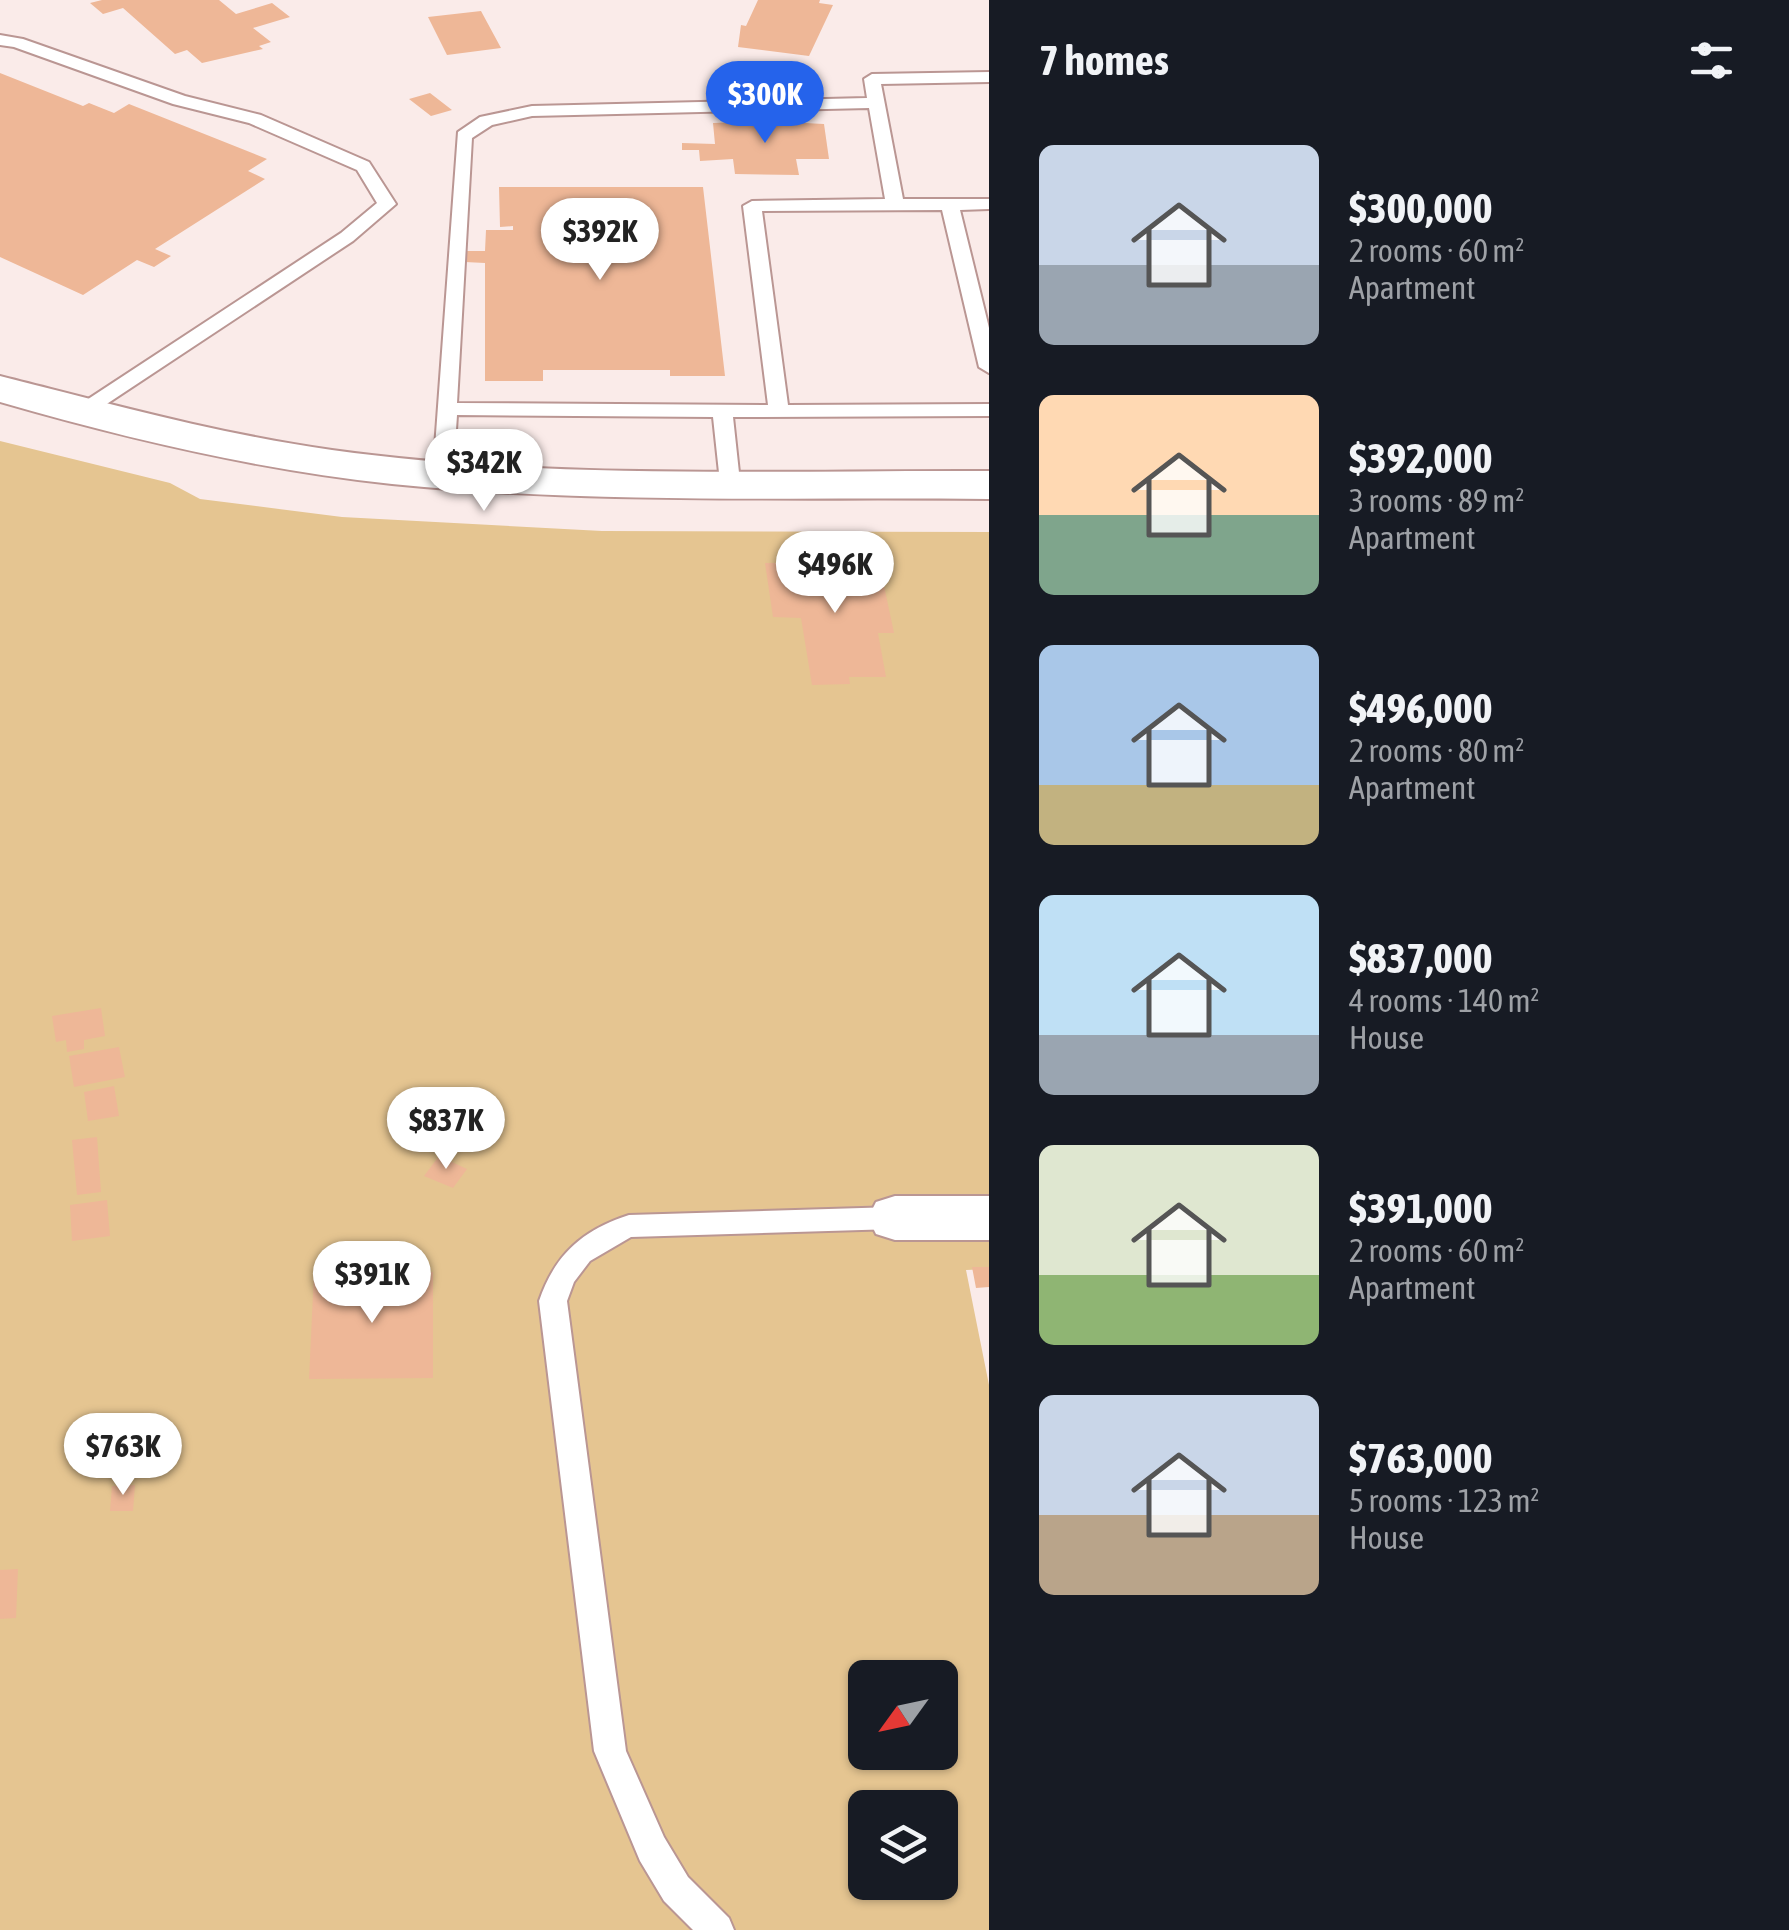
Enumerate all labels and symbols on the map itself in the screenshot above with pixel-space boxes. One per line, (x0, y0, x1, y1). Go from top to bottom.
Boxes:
pin: $300K (695, 61, 835, 146)
pin: $392K (530, 198, 670, 283)
pin: $342K (414, 429, 554, 514)
pin: $496K (765, 531, 905, 616)
pin: $837K (376, 1087, 516, 1172)
pin: $391K (302, 1241, 442, 1326)
pin: $763K (53, 1413, 193, 1498)
north arrow (848, 1660, 958, 1770)

